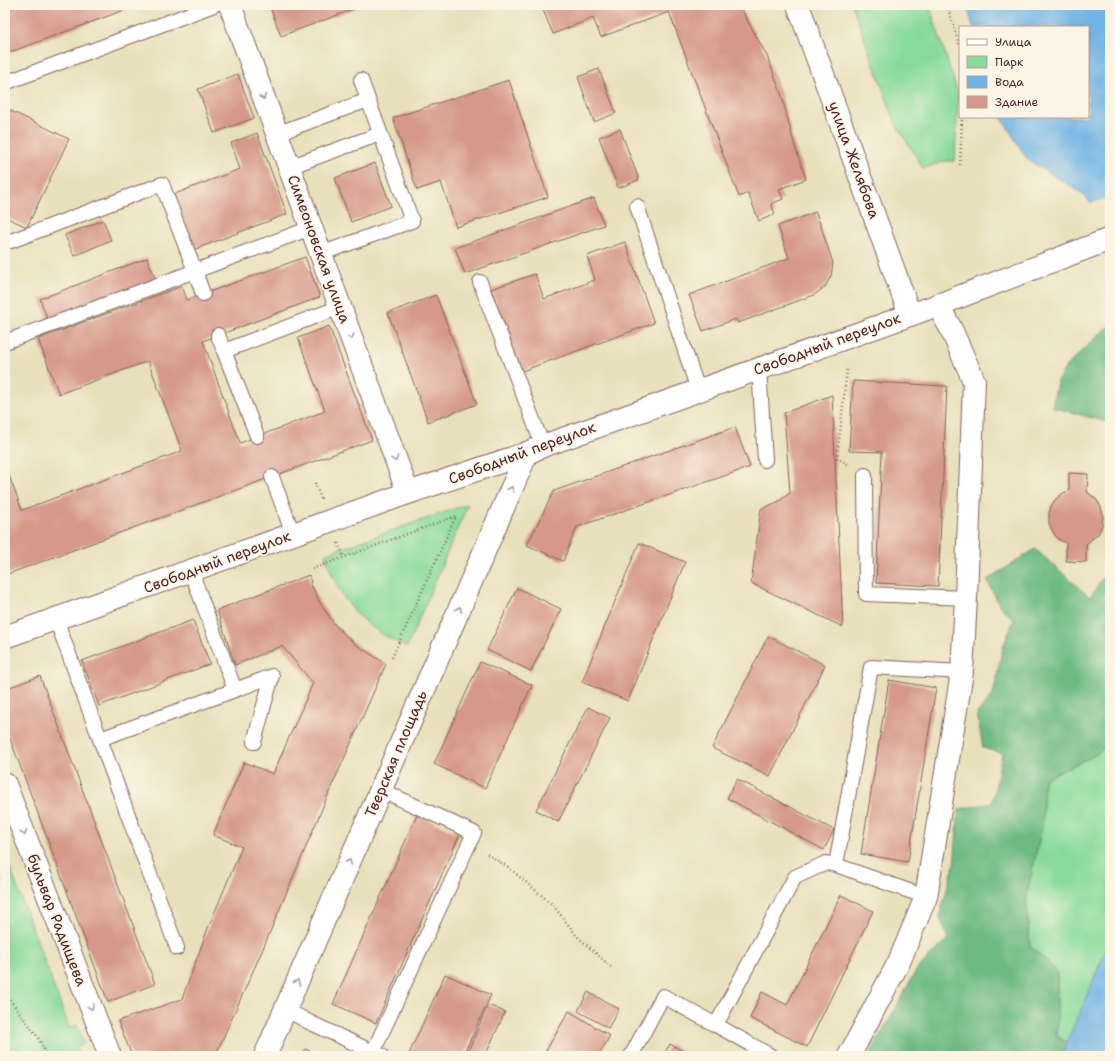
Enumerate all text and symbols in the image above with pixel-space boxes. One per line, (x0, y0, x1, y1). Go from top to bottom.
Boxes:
legend (959, 26, 1089, 118)
text: Улица (995, 34, 1032, 50)
text: Парк (995, 54, 1024, 70)
text: Вода (995, 74, 1024, 90)
one-way arrow (258, 93, 266, 100)
text: Здание (995, 94, 1039, 110)
street label: улица Желябова (823, 98, 885, 222)
street label: Симеоновская улица (283, 172, 355, 327)
street label: Свободный переулок (751, 308, 903, 380)
one-way arrow (346, 334, 354, 341)
street label: Свободный переулок (446, 417, 598, 489)
one-way arrow (391, 456, 399, 463)
one-way arrow (506, 486, 514, 494)
street label: Свободный переулок (141, 526, 293, 598)
one-way arrow (455, 605, 463, 612)
street label: Тверская площадь (360, 687, 432, 821)
one-way arrow (20, 830, 28, 837)
street label: бульвар Радищева (23, 851, 92, 990)
one-way arrow (344, 859, 352, 867)
one-way arrow (293, 978, 301, 985)
one-way arrow (86, 1003, 94, 1010)

